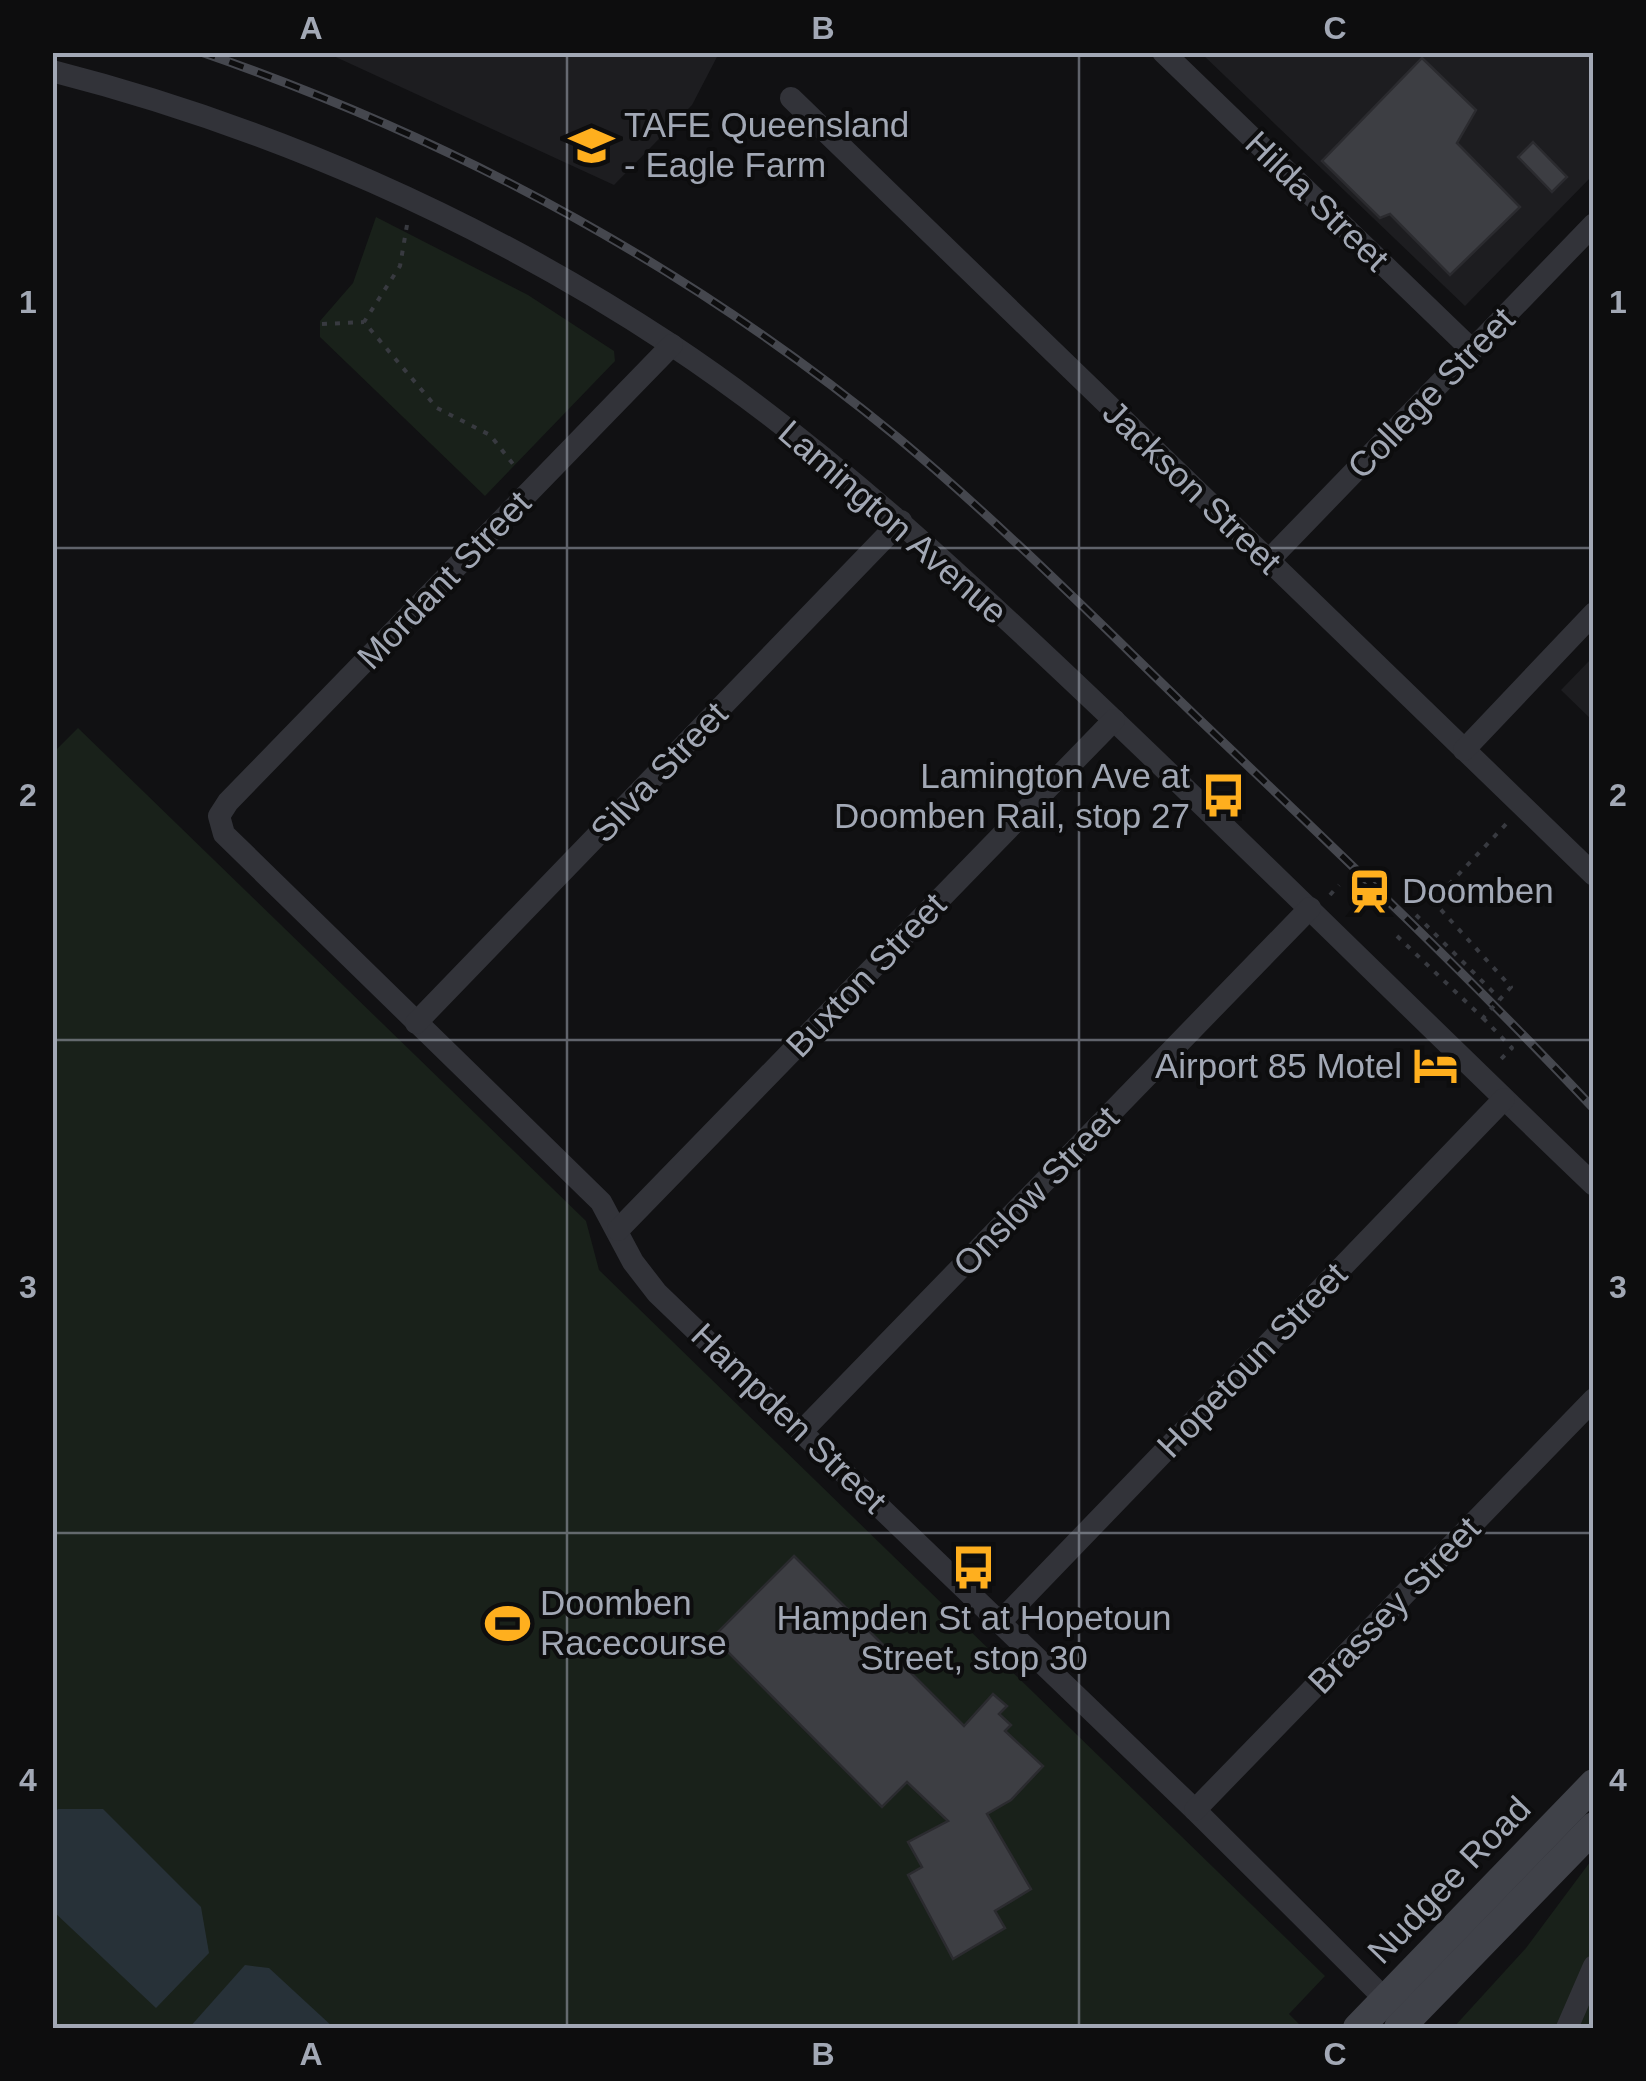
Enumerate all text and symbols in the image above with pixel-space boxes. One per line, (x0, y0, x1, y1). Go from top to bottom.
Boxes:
text: A (299, 10, 323, 46)
text: B (811, 10, 835, 46)
text: C (1323, 10, 1347, 46)
place label: TAFE Queensland - Eagle Farm (624, 105, 909, 184)
school or university icon: TAFE Queensland - Eagle Farm (567, 121, 615, 169)
street label: Hilda Street (1238, 123, 1397, 278)
text: 1 (19, 284, 37, 320)
text: 1 (1609, 284, 1627, 320)
street label: College Street (1340, 299, 1522, 486)
street label: Jackson Street (1096, 392, 1289, 581)
street label: Lamington Avenue (771, 412, 1015, 631)
street label: Mordant Street (349, 483, 538, 676)
street label: Silva Street (582, 694, 735, 850)
place label: Lamington Ave at Doomben Rail, stop 27 (834, 756, 1190, 835)
bus stop icon: Lamington Ave at Doomben Rail, stop 27 (1199, 772, 1247, 820)
text: 2 (19, 777, 37, 813)
text: 2 (1609, 777, 1627, 813)
station icon: Doomben (1345, 867, 1393, 915)
place label: Doomben (1402, 871, 1554, 910)
street label: Buxton Street (778, 885, 954, 1064)
hotel icon: Airport 85 Motel (1411, 1042, 1459, 1090)
place label: Airport 85 Motel (1155, 1046, 1402, 1085)
street label: Onslow Street (945, 1098, 1126, 1283)
street label: Hopetoun Street (1149, 1254, 1354, 1465)
text: 3 (19, 1269, 37, 1305)
text: 3 (1609, 1269, 1627, 1305)
street label: Hampden Street (684, 1315, 895, 1520)
street label: Brassey Street (1300, 1508, 1488, 1701)
bus stop icon: Hampden St at Hopetoun Street, stop 30 (950, 1544, 998, 1592)
place label: Doomben Racecourse (540, 1583, 727, 1662)
place label: Hampden St at Hopetoun Street, stop 30 (777, 1598, 1171, 1677)
sports icon: Doomben Racecourse (483, 1599, 531, 1647)
text: 4 (19, 1762, 37, 1798)
text: 4 (1609, 1762, 1627, 1798)
street label: Nudgee Road (1360, 1788, 1538, 1971)
text: A (299, 2036, 323, 2072)
text: B (811, 2036, 835, 2072)
text: C (1323, 2036, 1347, 2072)

